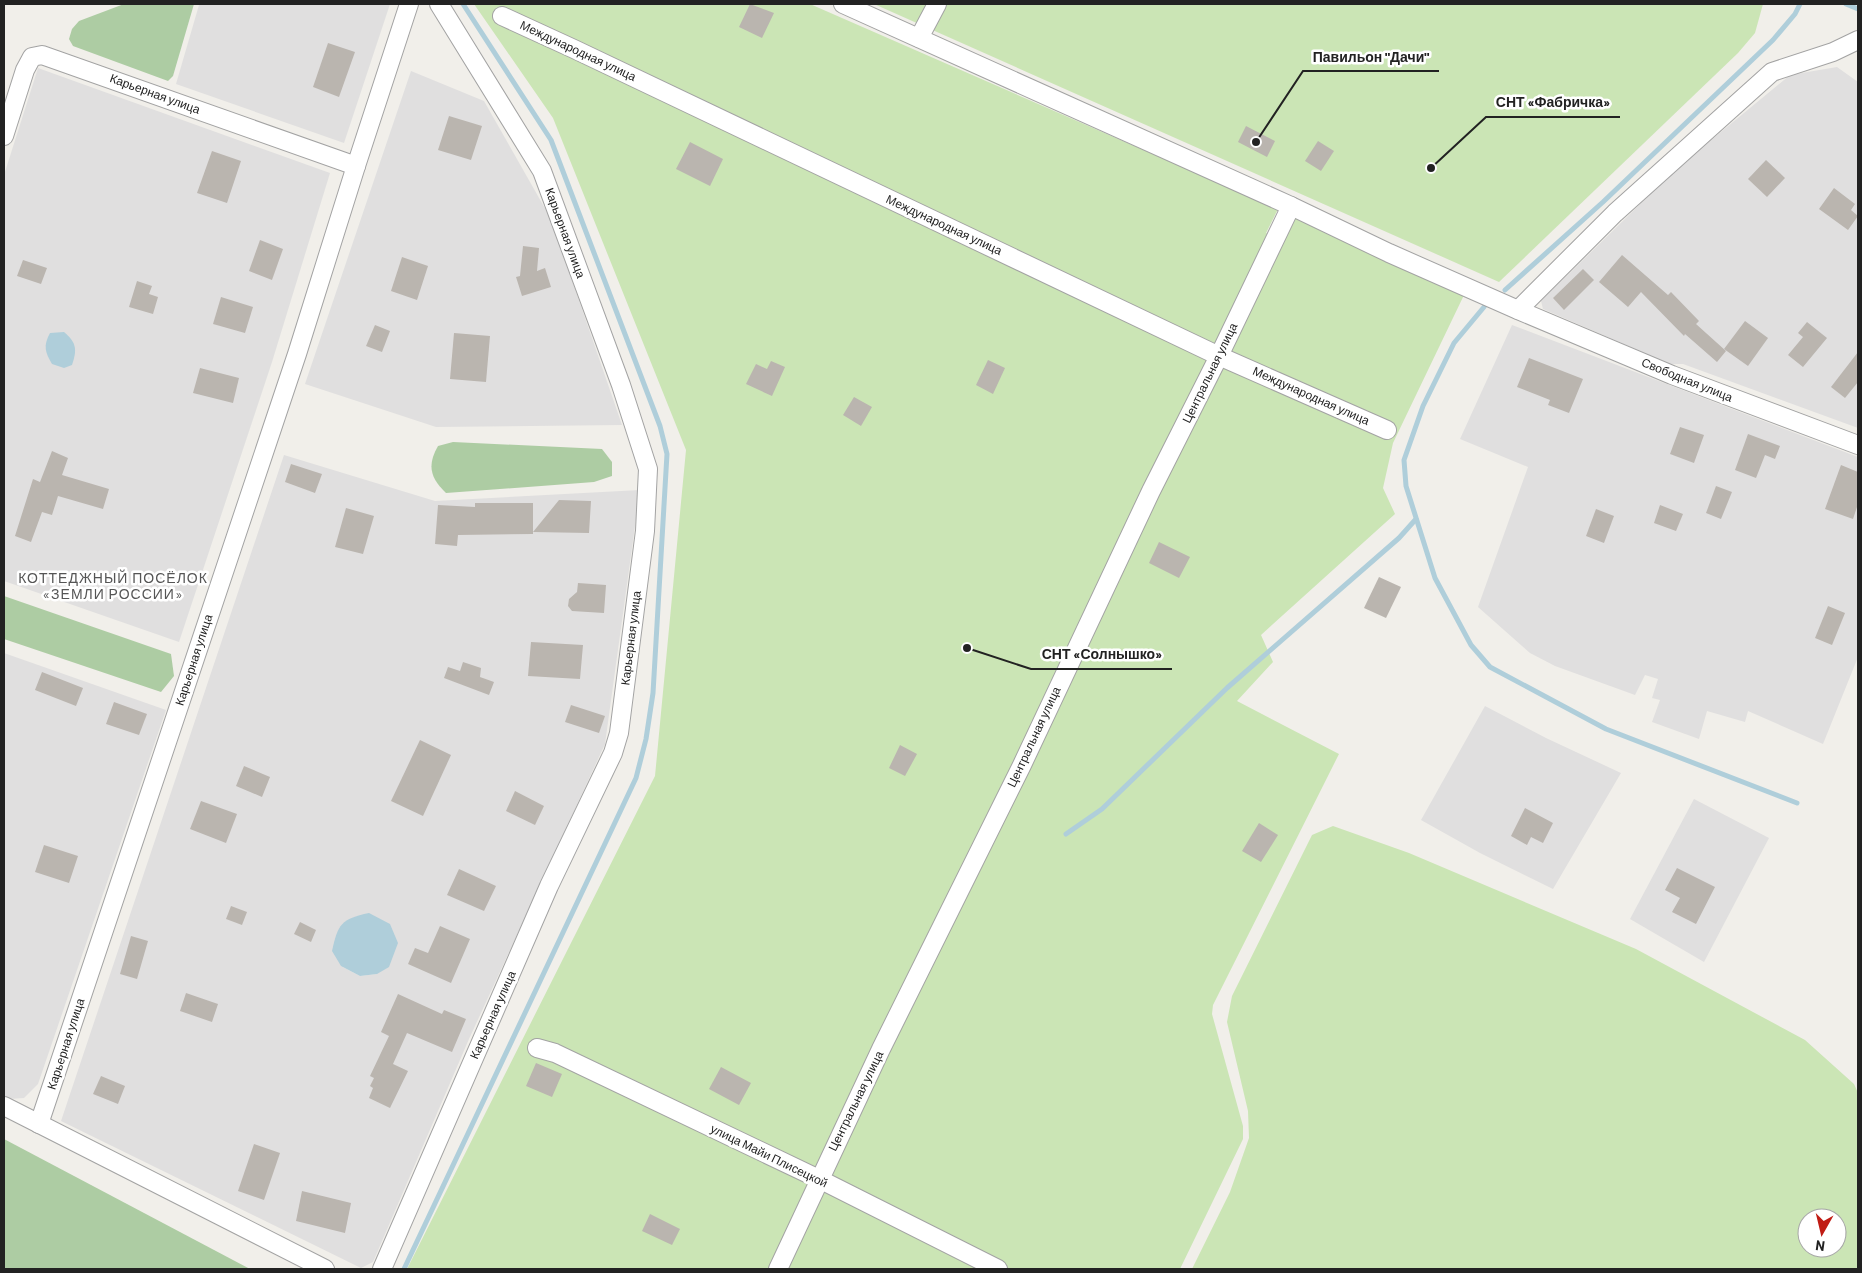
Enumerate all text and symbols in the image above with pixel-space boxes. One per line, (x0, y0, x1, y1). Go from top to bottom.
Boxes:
street label: Международная улица (518, 17, 639, 84)
callout: Павильон "Дачи" (1303, 42, 1439, 71)
text: Павильон "Дачи" (1313, 48, 1429, 65)
street label: Карьерная улица (108, 70, 203, 117)
callout: СНТ «Фабричка» (1486, 88, 1620, 117)
text: СНТ «Фабричка» (1496, 93, 1610, 110)
street label: Карьерная улица (542, 186, 589, 280)
street label: Международная улица (884, 191, 1005, 258)
street label: Центральная улица (1179, 320, 1240, 425)
street label: Свободная улица (1639, 354, 1735, 405)
street label: Международная улица (1250, 363, 1372, 428)
district label: КОТТЕДЖНЫЙ ПОСЁЛОК «ЗЕМЛИ РОССИИ» (18, 569, 208, 602)
street label: Карьерная улица (617, 589, 644, 686)
street label: Карьерная улица (172, 612, 215, 707)
callout: СНТ «Солнышко» (1031, 640, 1172, 669)
text: СНТ «Солнышко» (1042, 645, 1162, 662)
street label: Центральная улица (1004, 684, 1064, 790)
street label: Карьерная улица (466, 968, 519, 1061)
street label: Карьерная улица (44, 996, 87, 1091)
street label: Центральная улица (825, 1048, 886, 1153)
street label: улица Майи Плисецкой (708, 1121, 830, 1190)
north arrow (1797, 1208, 1847, 1258)
text: N (1814, 1237, 1826, 1255)

